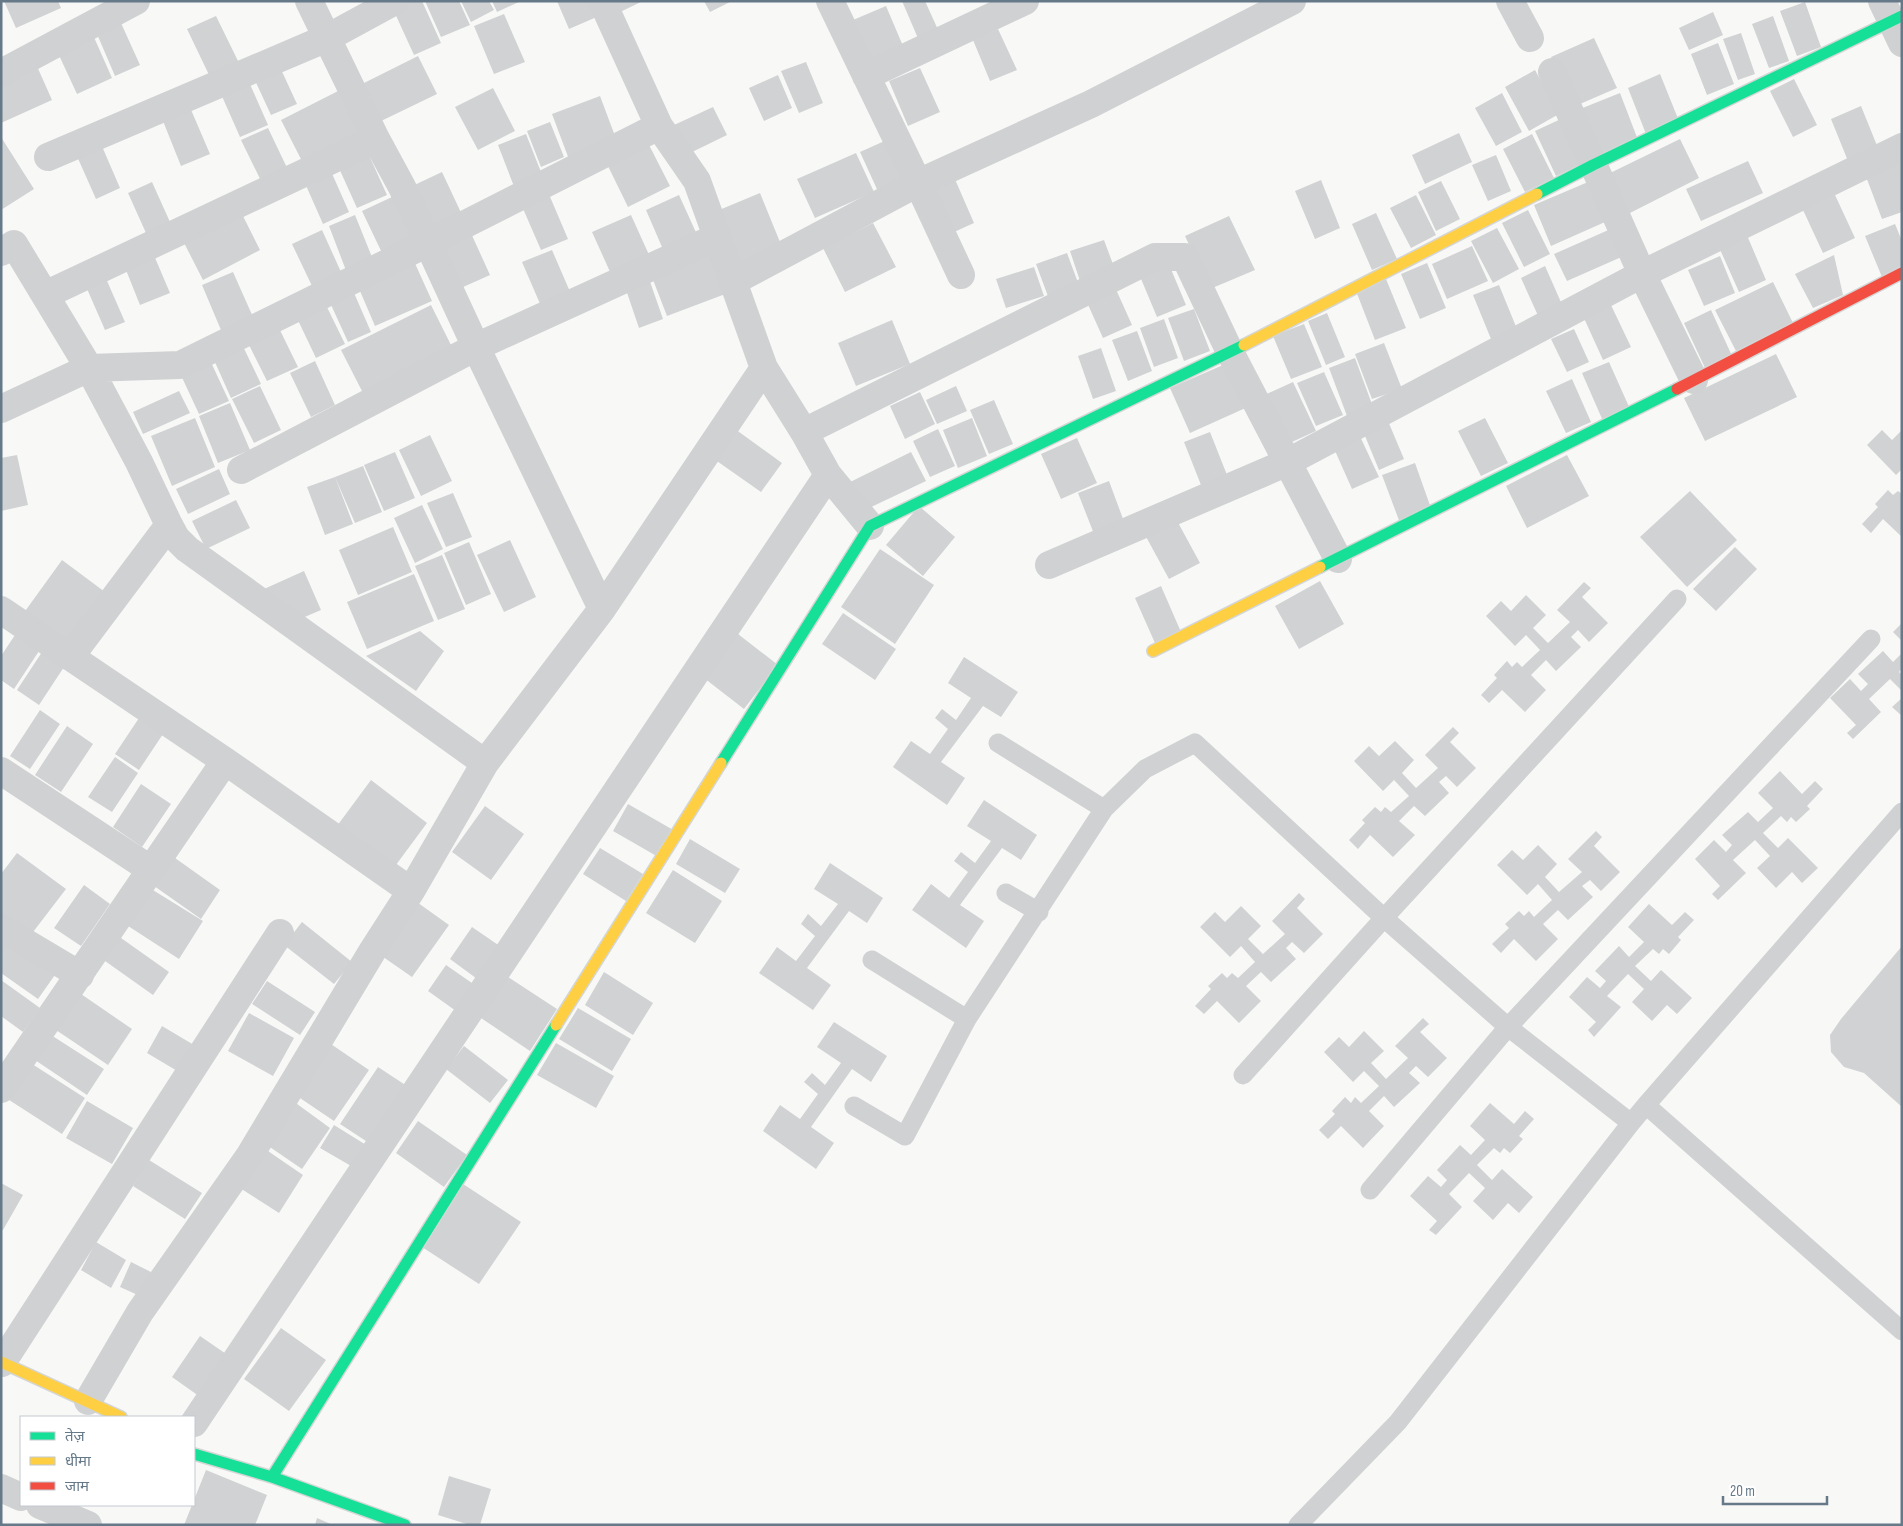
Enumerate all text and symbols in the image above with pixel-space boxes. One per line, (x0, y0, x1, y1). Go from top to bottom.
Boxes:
legend (20, 1416, 195, 1506)
text: तेज़ (65, 1427, 86, 1446)
text: धीमा (65, 1452, 92, 1471)
scale bar (1723, 1474, 1827, 1506)
text: जाम (65, 1477, 90, 1496)
text: 20 m (1730, 1482, 1755, 1501)

